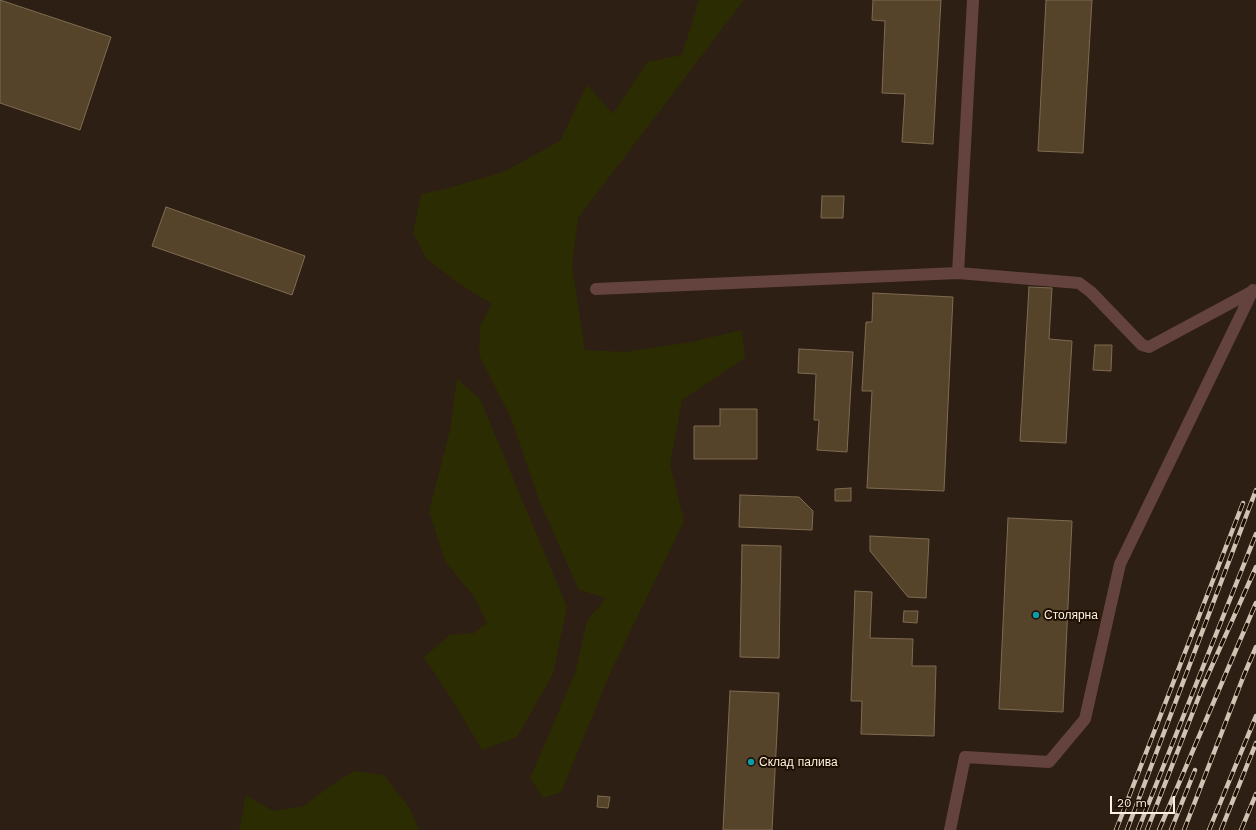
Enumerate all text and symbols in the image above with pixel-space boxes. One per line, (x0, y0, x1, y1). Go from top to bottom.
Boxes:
place label: Столярна (1044, 608, 1098, 622)
marker: Столярна (1031, 610, 1041, 620)
place label: Склад палива (759, 755, 838, 769)
marker: Склад палива (746, 757, 756, 767)
scale bar (1112, 788, 1177, 814)
text: 20 m (1117, 796, 1147, 810)

